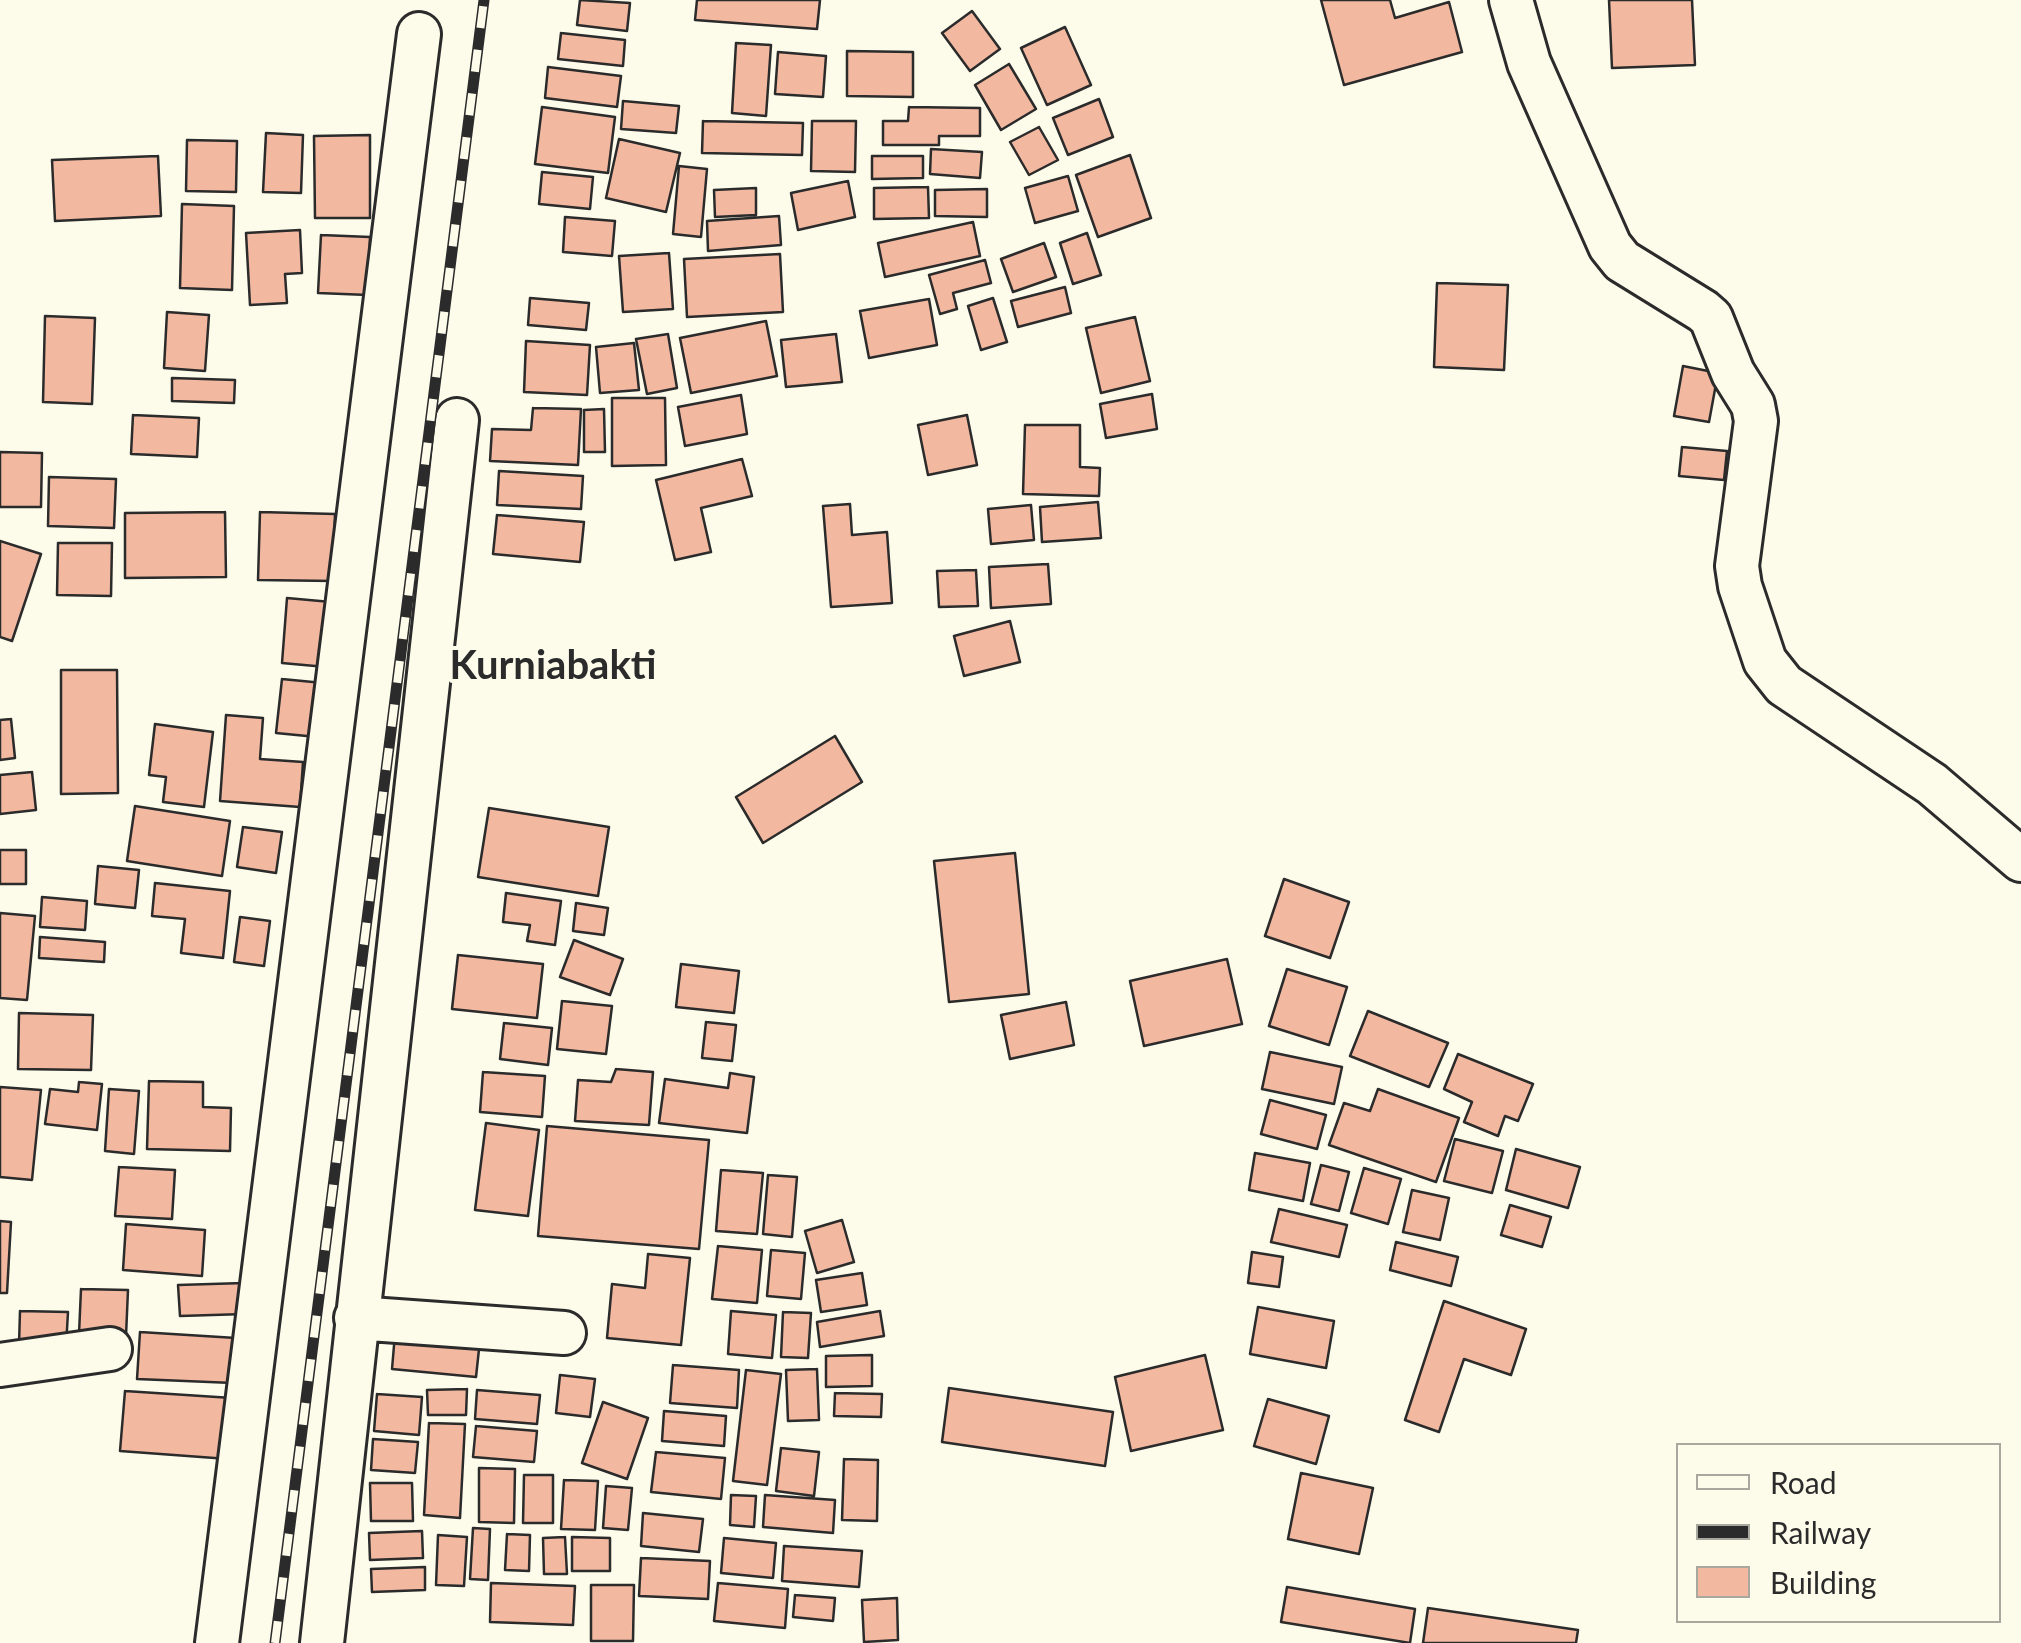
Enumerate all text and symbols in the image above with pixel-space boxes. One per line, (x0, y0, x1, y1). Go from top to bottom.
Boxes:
district label: Kurniabakti (449, 642, 657, 690)
legend (1676, 1443, 2001, 1623)
text: Road (1770, 1464, 1837, 1500)
text: Railway (1770, 1514, 1871, 1550)
text: Building (1770, 1564, 1876, 1600)

